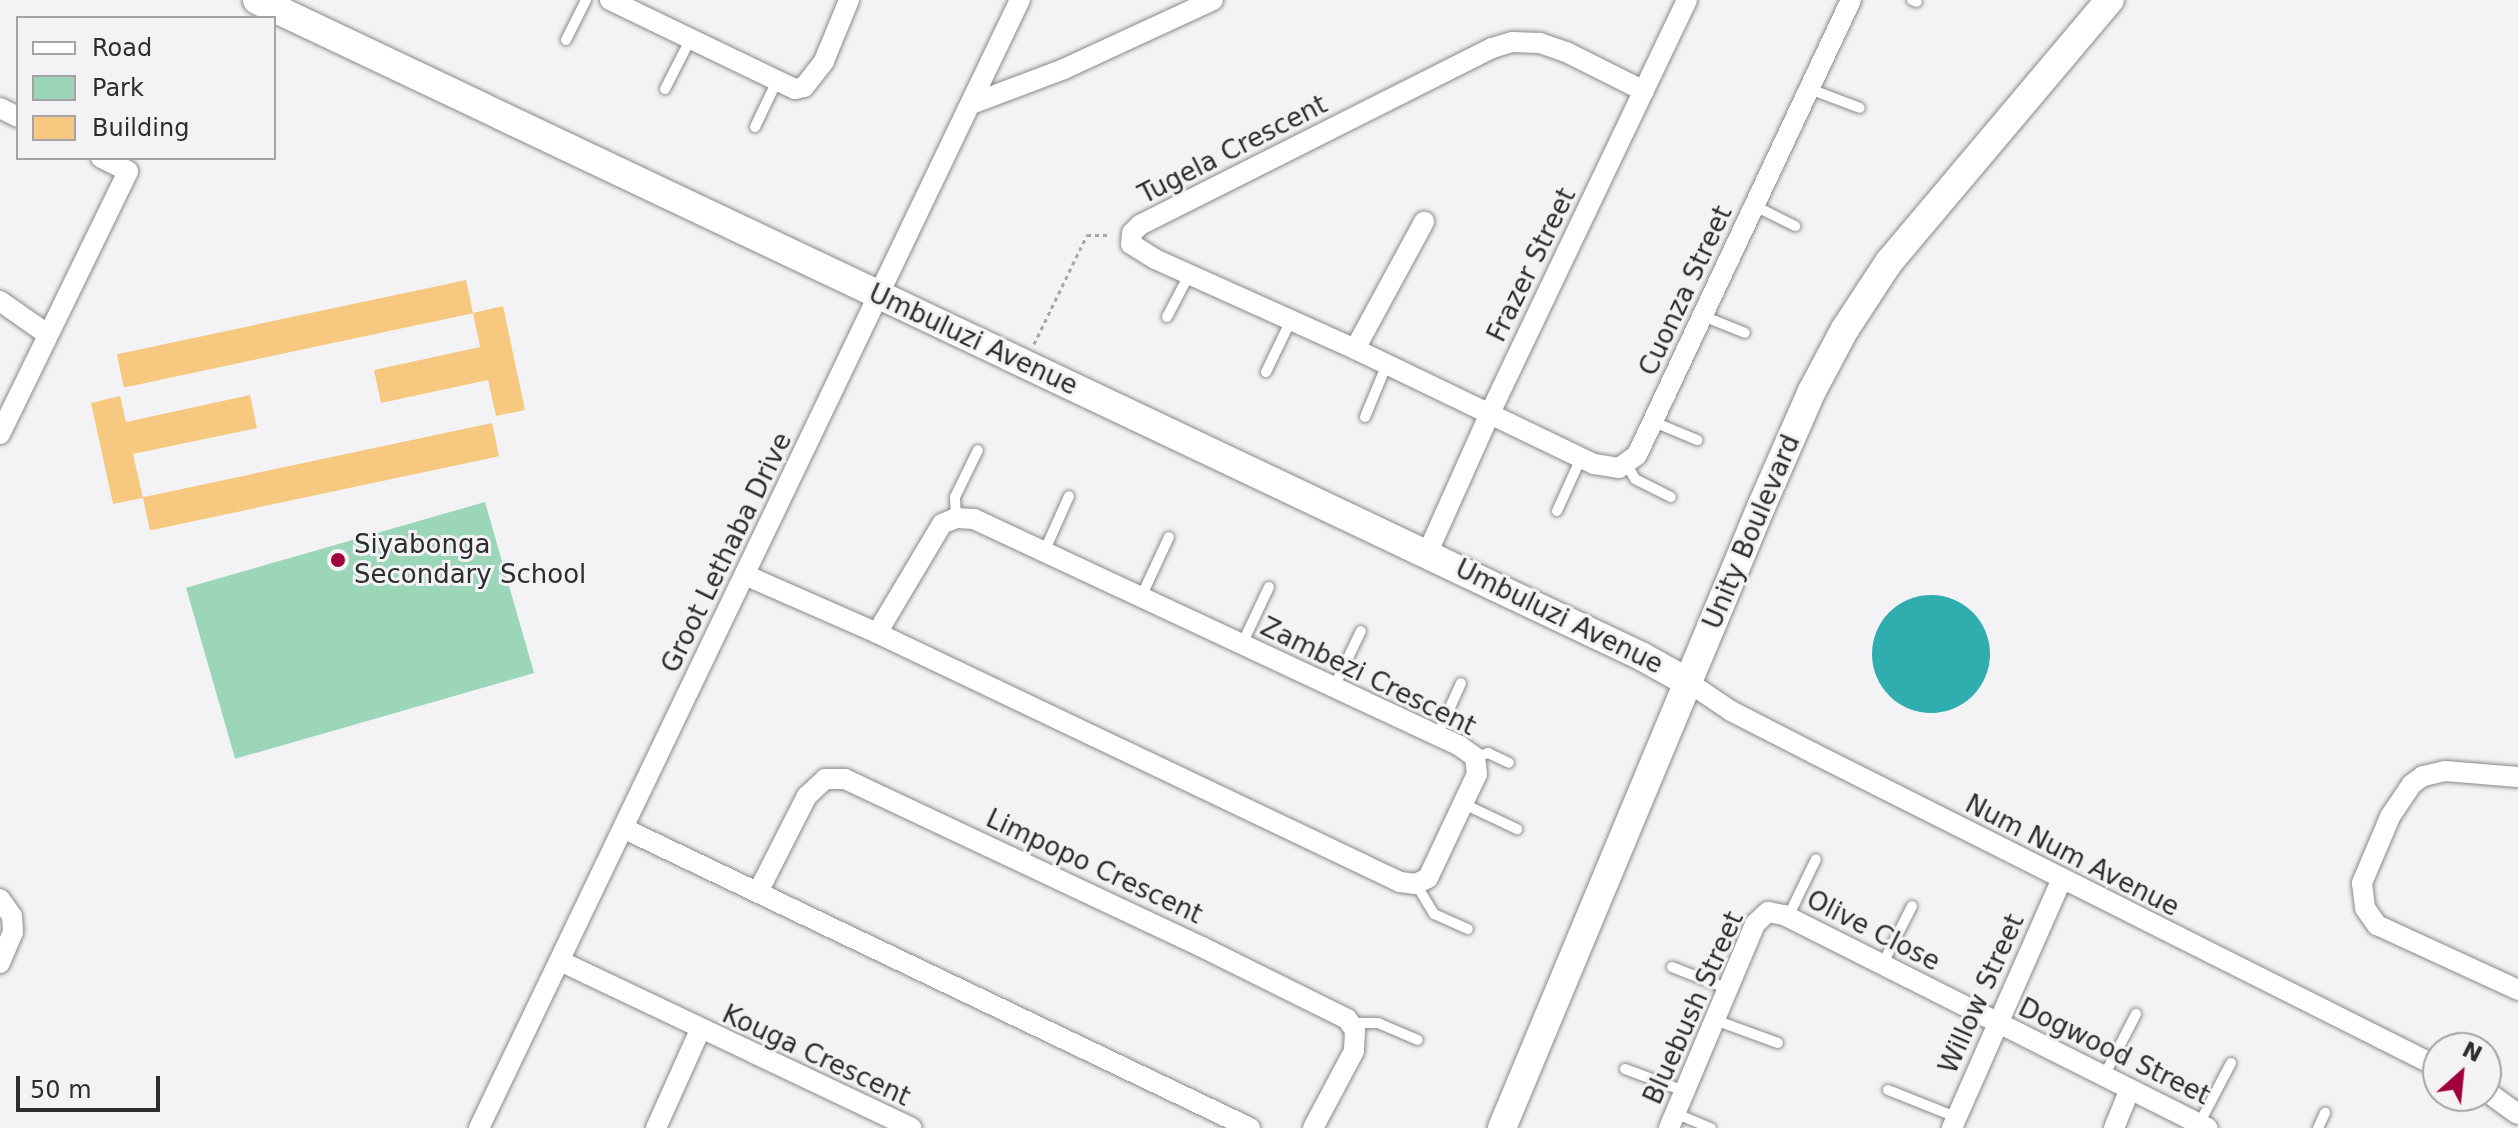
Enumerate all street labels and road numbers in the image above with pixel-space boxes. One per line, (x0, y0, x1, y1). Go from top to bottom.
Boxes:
street label: Tugela Crescent (1134, 89, 1332, 211)
street label: Frazer Street (1481, 183, 1583, 347)
street label: Cuonza Street (1633, 201, 1739, 381)
street label: Umbuluzi Avenue (864, 278, 1082, 402)
street label: Groot Lethaba Drive (655, 428, 799, 678)
street label: Unity Boulevard (1697, 430, 1807, 634)
street label: Umbuluzi Avenue (1450, 553, 1668, 681)
street label: Zambezi Crescent (1255, 611, 1481, 743)
street label: Num Num Avenue (1960, 789, 2184, 923)
street label: Limpopo Crescent (981, 803, 1207, 931)
street label: Olive Close (1801, 884, 1945, 978)
street label: Bluebush Street (1637, 907, 1751, 1109)
street label: Willow Street (1933, 909, 2031, 1079)
street label: Dogwood Street (2013, 992, 2215, 1112)
street label: Kouga Crescent (717, 999, 915, 1113)

